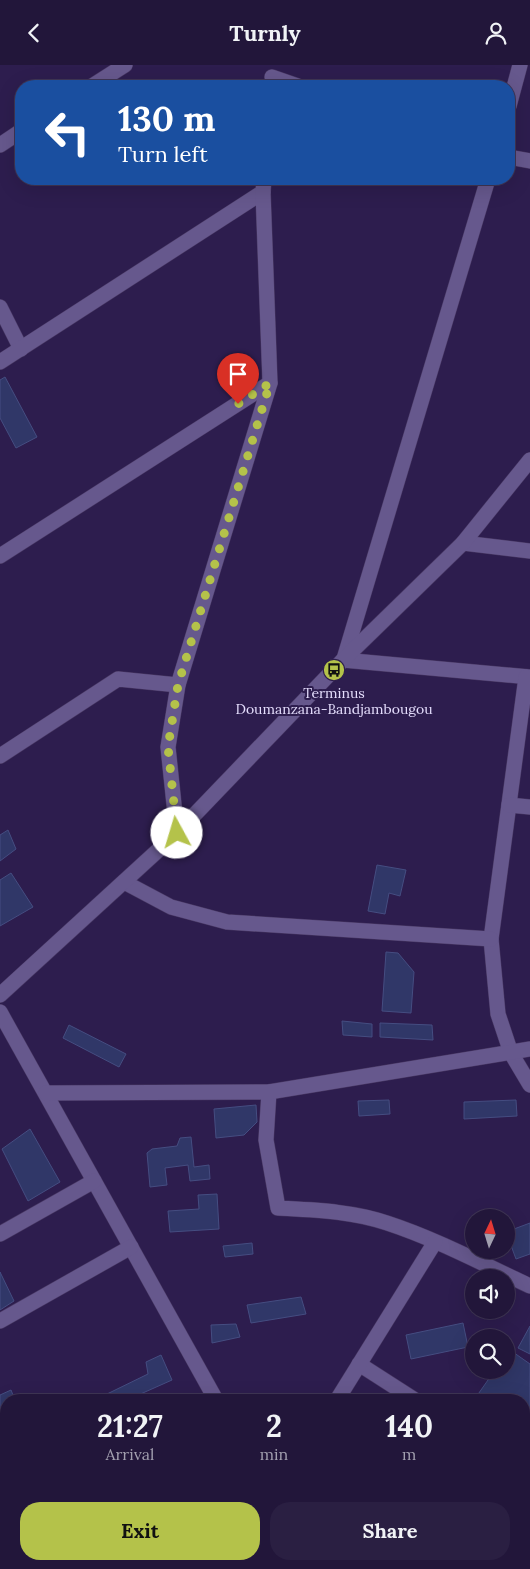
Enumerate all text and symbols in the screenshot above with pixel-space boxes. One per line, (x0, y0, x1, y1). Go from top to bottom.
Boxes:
icon: back (20, 19, 48, 47)
text: Turnly (229, 19, 301, 47)
icon: person (482, 19, 510, 47)
text: 130 m (118, 96, 215, 141)
icon: left (35, 100, 100, 165)
text: Turn left (118, 140, 208, 168)
pin (217, 353, 259, 404)
icon: arrive (224, 360, 252, 388)
bus stop icon: Terminus Doumanzana-Bandjambougou (322, 658, 346, 682)
place label: Terminus Doumanzana-Bandjambougou (235, 684, 433, 718)
position arrow (150, 806, 202, 858)
north arrow (465, 1209, 515, 1259)
map controls (465, 1209, 515, 1379)
button: sound (465, 1269, 515, 1319)
button: search (465, 1329, 515, 1379)
text: 21:27 (97, 1407, 163, 1445)
text: 2 (266, 1407, 282, 1445)
text: 140 (385, 1407, 433, 1445)
text: Arrival (105, 1444, 154, 1464)
text: min (260, 1444, 288, 1464)
text: m (402, 1444, 416, 1464)
button: Exit (20, 1502, 260, 1560)
button: Share (270, 1502, 510, 1560)

